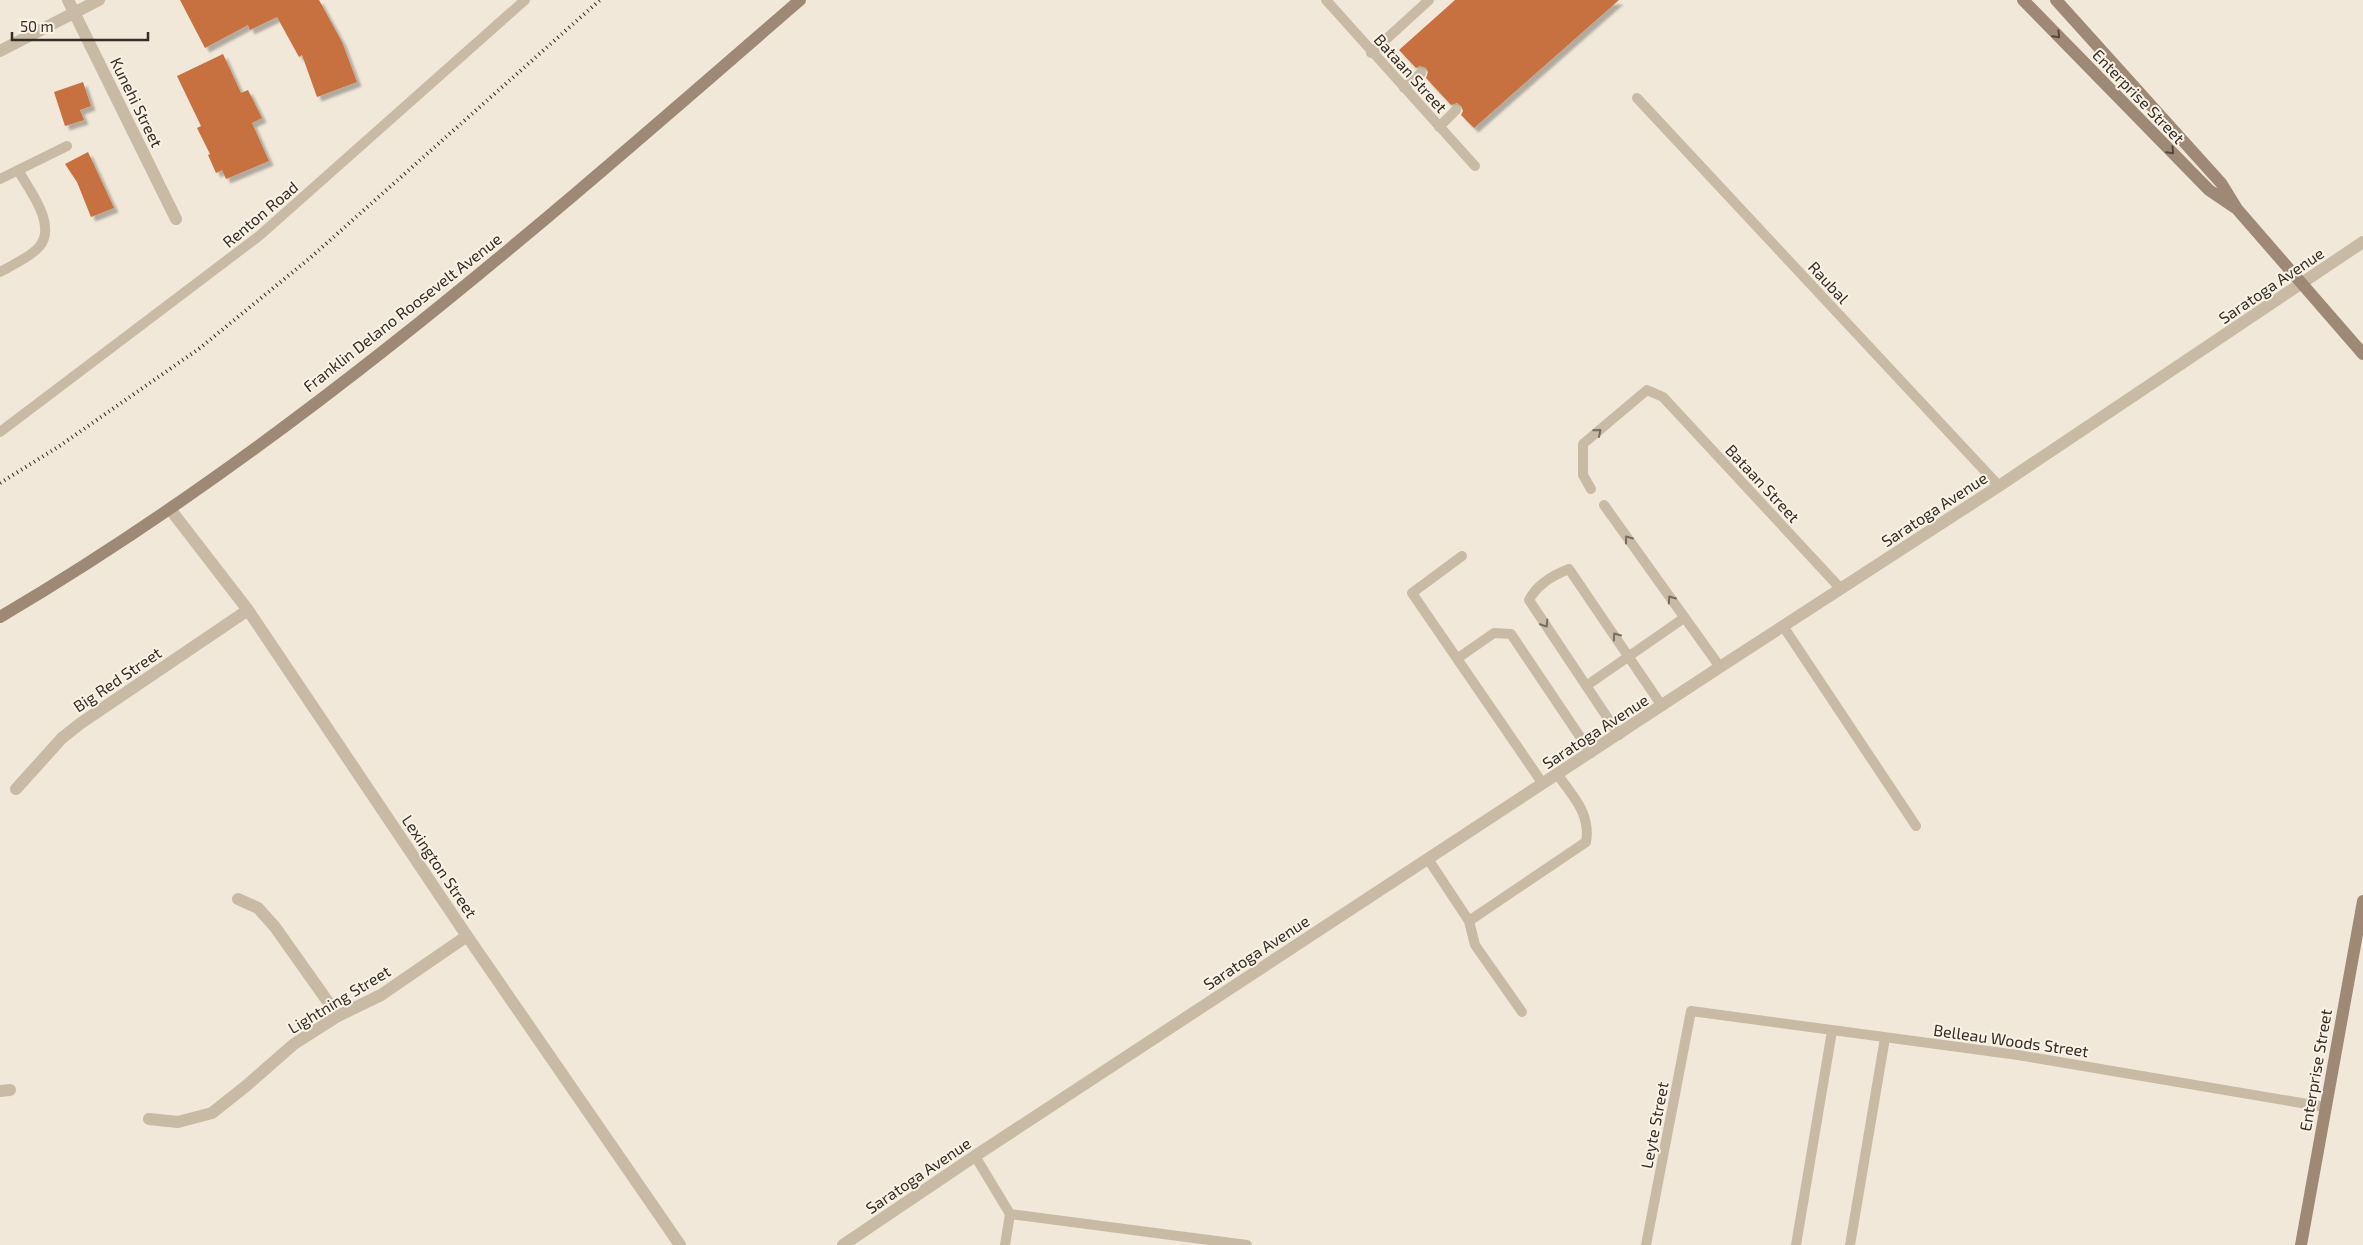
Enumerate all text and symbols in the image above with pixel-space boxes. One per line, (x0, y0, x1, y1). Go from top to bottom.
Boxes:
scale bar (12, 10, 149, 42)
text: 50 m (20, 17, 54, 35)
one-way arrow (2051, 29, 2060, 38)
street label: Bataan Street (1371, 30, 1451, 116)
street label: Enterprise Street (2089, 45, 2189, 147)
street label: Kunehi Street (107, 54, 167, 150)
one-way arrow (2165, 146, 2174, 155)
street label: Renton Road (218, 177, 302, 251)
street label: Franklin Delano Roosevelt Avenue (299, 229, 505, 395)
street label: Saratoga Avenue (2215, 243, 2327, 327)
street label: Raubal (1805, 257, 1853, 307)
one-way arrow (1592, 429, 1601, 438)
street label: Bataan Street (1722, 440, 1804, 526)
street label: Saratoga Avenue (1877, 468, 1991, 550)
one-way arrow (1624, 535, 1634, 544)
one-way arrow (1668, 595, 1677, 605)
one-way arrow (1539, 618, 1548, 628)
one-way arrow (1613, 632, 1622, 642)
street label: Big Red Street (69, 643, 165, 715)
street label: Saratoga Avenue (1538, 690, 1652, 772)
street label: Lexington Street (399, 811, 481, 921)
street label: Saratoga Avenue (1199, 911, 1313, 993)
street label: Lightning Street (284, 961, 394, 1037)
street label: Enterprise Street (2295, 1007, 2335, 1133)
street label: Belleau Woods Street (1932, 1020, 2090, 1060)
street label: Leyte Street (1636, 1080, 1672, 1170)
street label: Saratoga Avenue (862, 1133, 974, 1217)

